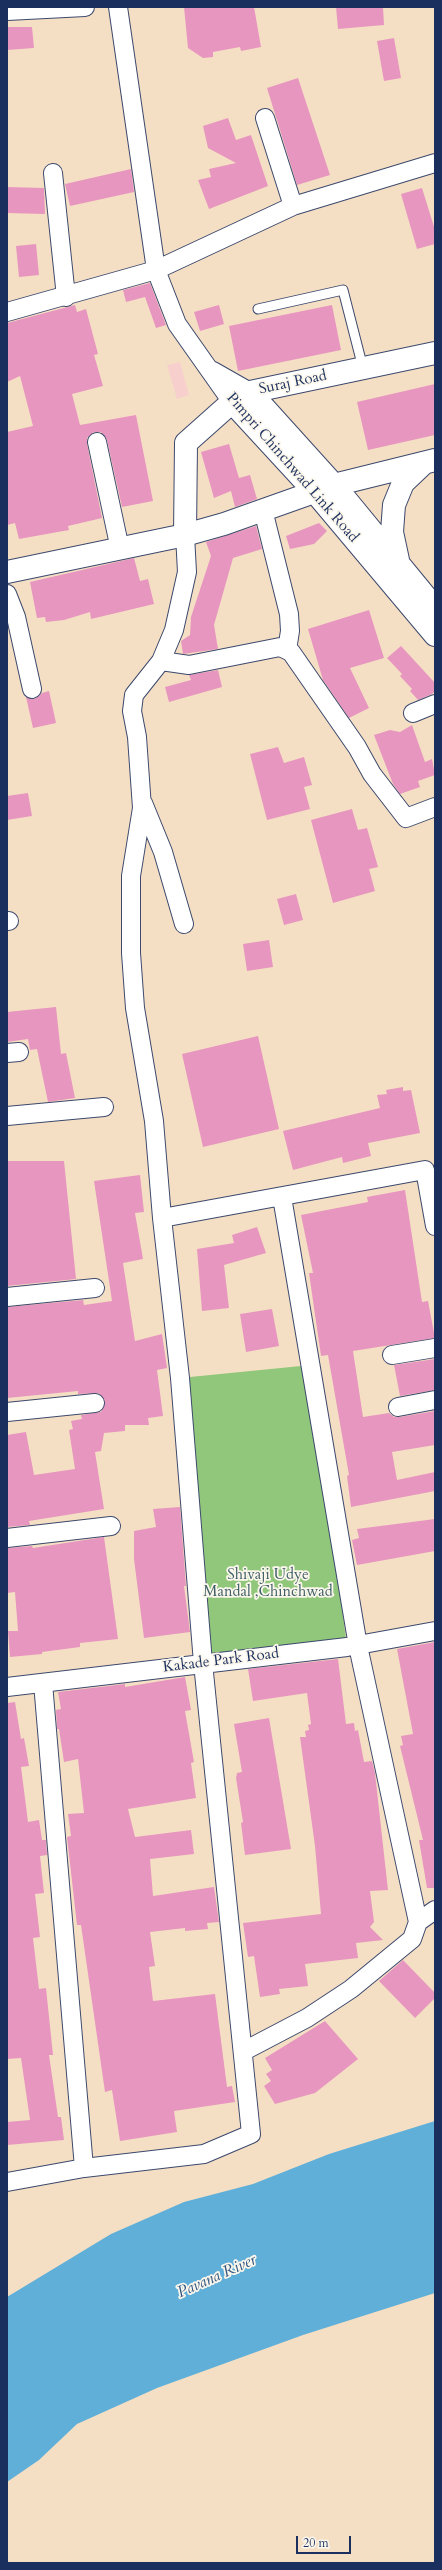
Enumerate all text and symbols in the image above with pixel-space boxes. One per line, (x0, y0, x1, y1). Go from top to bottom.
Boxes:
street label: Suraj Road (257, 367, 329, 399)
street label: Pimpri Chinchwad Link Road (222, 390, 362, 546)
park label: Shivaji Udye Mandal ,Chinchwad (203, 1567, 333, 1602)
street label: Kakade Park Road (162, 1645, 280, 1677)
water label: Pavana River (175, 2251, 259, 2303)
scale bar (298, 2528, 353, 2554)
text: 20 m (303, 2535, 329, 2551)

